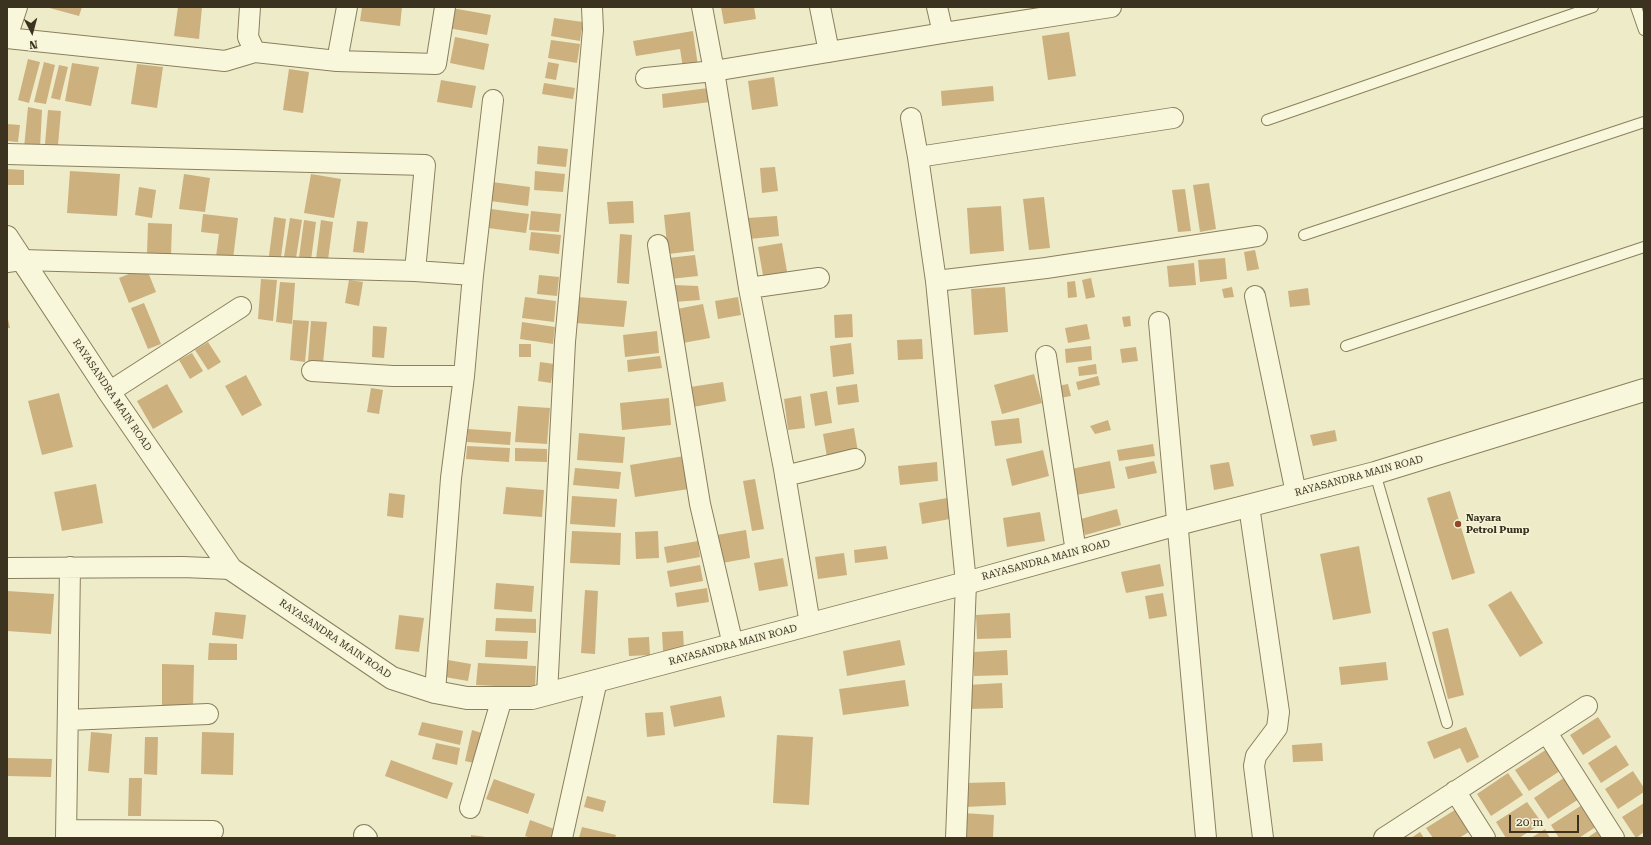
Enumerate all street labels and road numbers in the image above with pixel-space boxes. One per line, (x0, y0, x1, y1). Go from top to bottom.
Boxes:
street label: RAYASANDRA MAIN ROAD (70, 337, 154, 453)
street label: RAYASANDRA MAIN ROAD (1293, 453, 1425, 499)
street label: RAYASANDRA MAIN ROAD (980, 537, 1112, 583)
street label: RAYASANDRA MAIN ROAD (277, 597, 393, 681)
street label: RAYASANDRA MAIN ROAD (667, 622, 799, 668)

